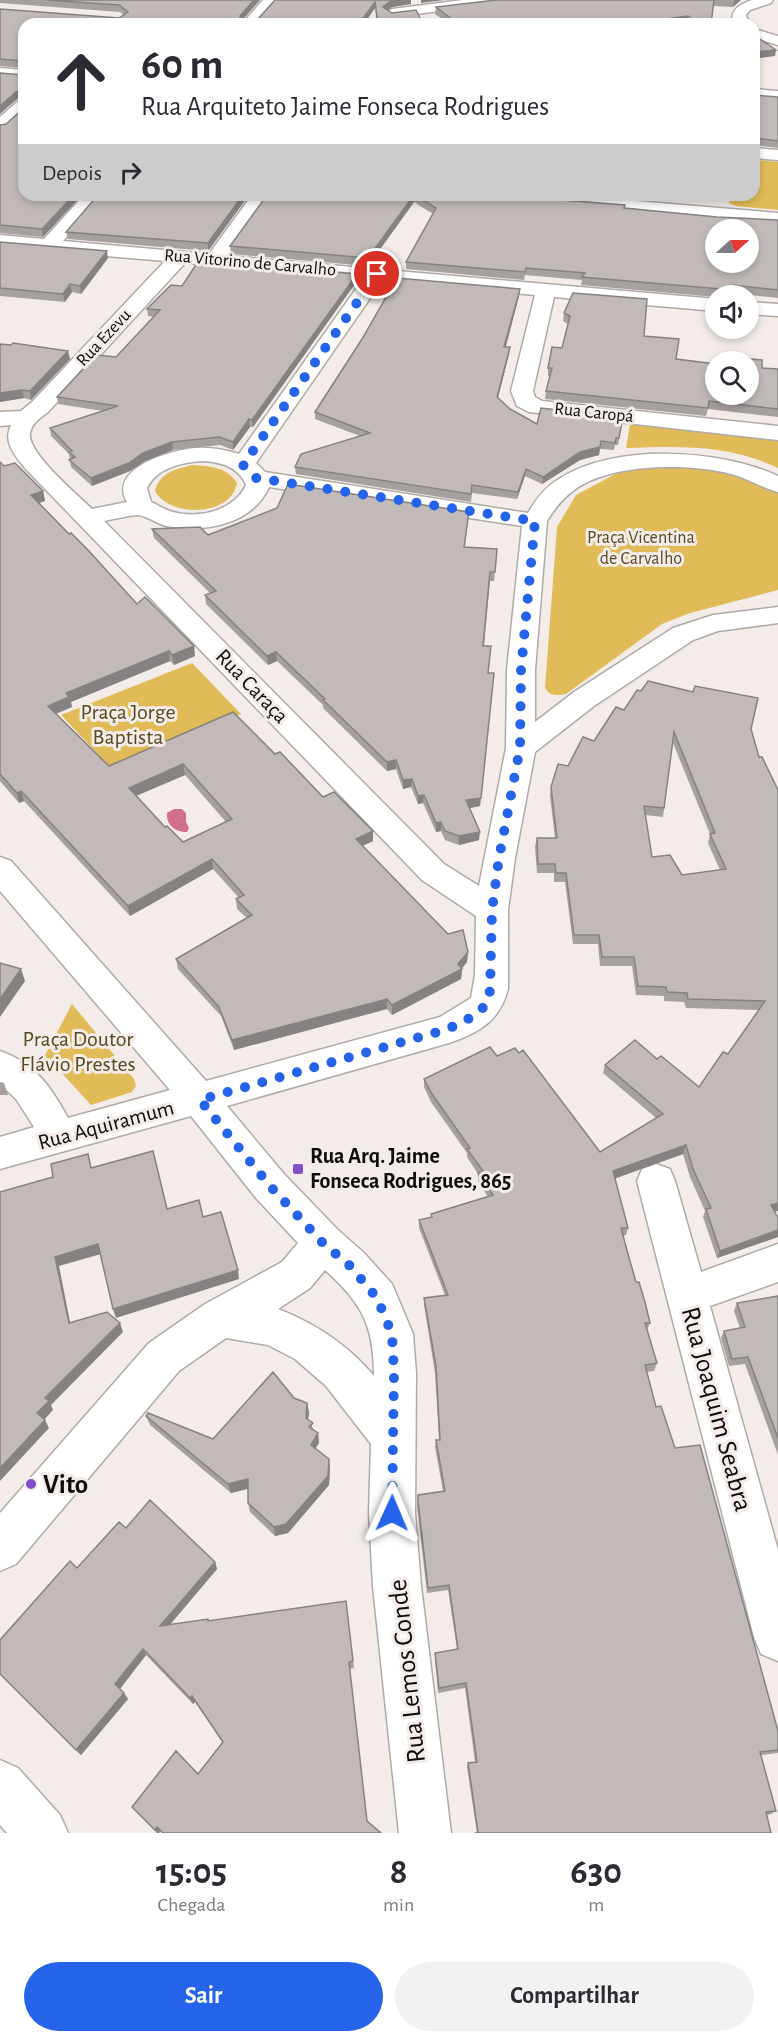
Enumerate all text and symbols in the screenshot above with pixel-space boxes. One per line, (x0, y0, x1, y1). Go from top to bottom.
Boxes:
icon: ahead (42, 42, 120, 120)
text: 60 m (141, 44, 223, 86)
text: Rua Arquiteto Jaime Fonseca Rodrigues (141, 93, 549, 120)
icon: right (114, 156, 147, 189)
text: Depois (42, 162, 102, 184)
north arrow (705, 219, 759, 273)
map controls (705, 219, 759, 405)
street label: Rua Vitorino de Carvalho (163, 247, 337, 279)
pin (351, 248, 402, 299)
icon: arrive (360, 257, 393, 290)
button: sound (705, 285, 759, 339)
street label: Rua Ezevu (73, 306, 135, 370)
button: search (705, 351, 759, 405)
street label: Rua Caropá (553, 400, 635, 426)
park label: Praça Vicentina de Carvalho (587, 529, 695, 568)
street label: Rua Caraça (212, 645, 292, 727)
park label: Praça Jorge Baptista (80, 701, 176, 748)
park label: Praça Doutor Flávio Prestes (20, 1028, 136, 1075)
street label: Rua Aquiramum (36, 1096, 176, 1154)
place label: Rua Arq. Jaime Fonseca Rodrigues, 865 (310, 1145, 511, 1192)
marker: Rua Arq. Jaime Fonseca Rodrigues, 865 (291, 1162, 305, 1176)
street label: Rua Joaquim Seabra (677, 1304, 757, 1514)
place label: Vito (43, 1471, 88, 1498)
marker: Vito (24, 1477, 38, 1491)
position arrow (360, 1481, 424, 1545)
street label: Rua Lemos Conde (384, 1578, 430, 1764)
text: 15:05 (156, 1854, 227, 1890)
text: 8 (390, 1854, 408, 1890)
text: 630 (570, 1854, 622, 1890)
text: Chegada (157, 1895, 226, 1915)
text: min (383, 1895, 414, 1915)
text: m (588, 1895, 604, 1915)
button: Sair (24, 1962, 383, 2031)
button: Compartilhar (395, 1962, 754, 2031)

